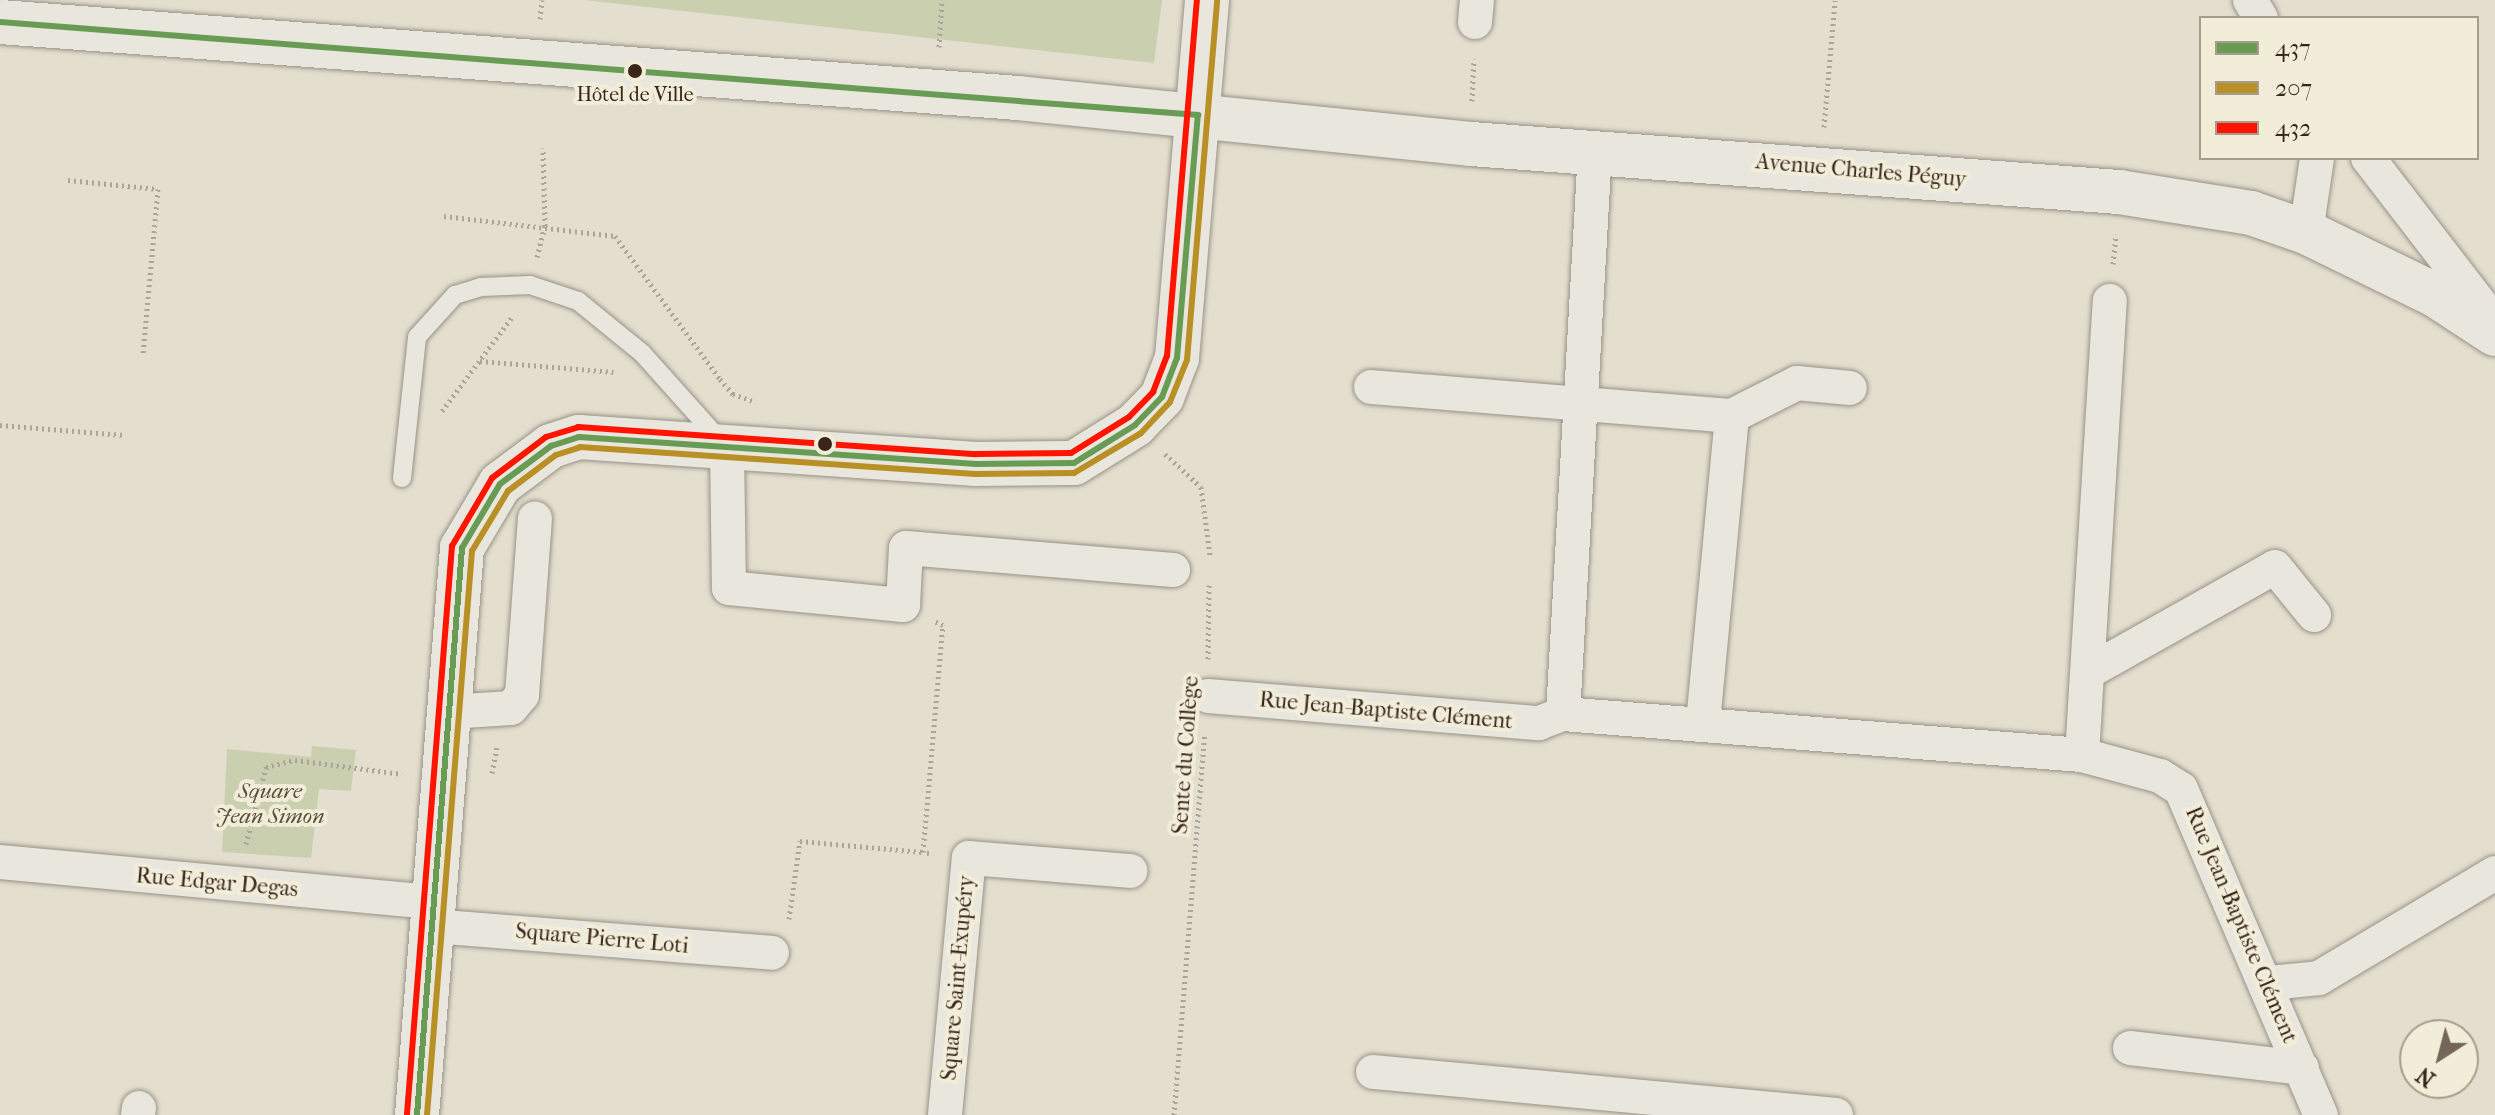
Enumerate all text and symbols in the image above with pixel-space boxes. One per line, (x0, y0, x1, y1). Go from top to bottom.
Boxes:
legend (2199, 16, 2479, 160)
text: 437 (2275, 34, 2311, 62)
marker: Hôtel de Ville (627, 63, 643, 79)
text: 207 (2275, 74, 2312, 102)
place label: Hôtel de Ville (576, 82, 694, 106)
text: 432 (2275, 114, 2311, 142)
street label: Avenue Charles Péguy (1754, 149, 1968, 193)
unlabelled marker (817, 436, 833, 452)
street label: Sente du Collège (1167, 675, 1205, 835)
street label: Rue Jean-Baptiste Clément (1258, 687, 1514, 735)
park label: Square Jean Simon (216, 778, 324, 830)
street label: Rue Jean-Baptiste Clément (2179, 803, 2303, 1047)
street label: Rue Edgar Degas (135, 863, 299, 903)
street label: Square Saint-Exupéry (936, 874, 980, 1082)
street label: Square Pierre Loti (514, 918, 690, 960)
north arrow (2399, 1019, 2479, 1099)
text: N (2412, 1061, 2440, 1092)

